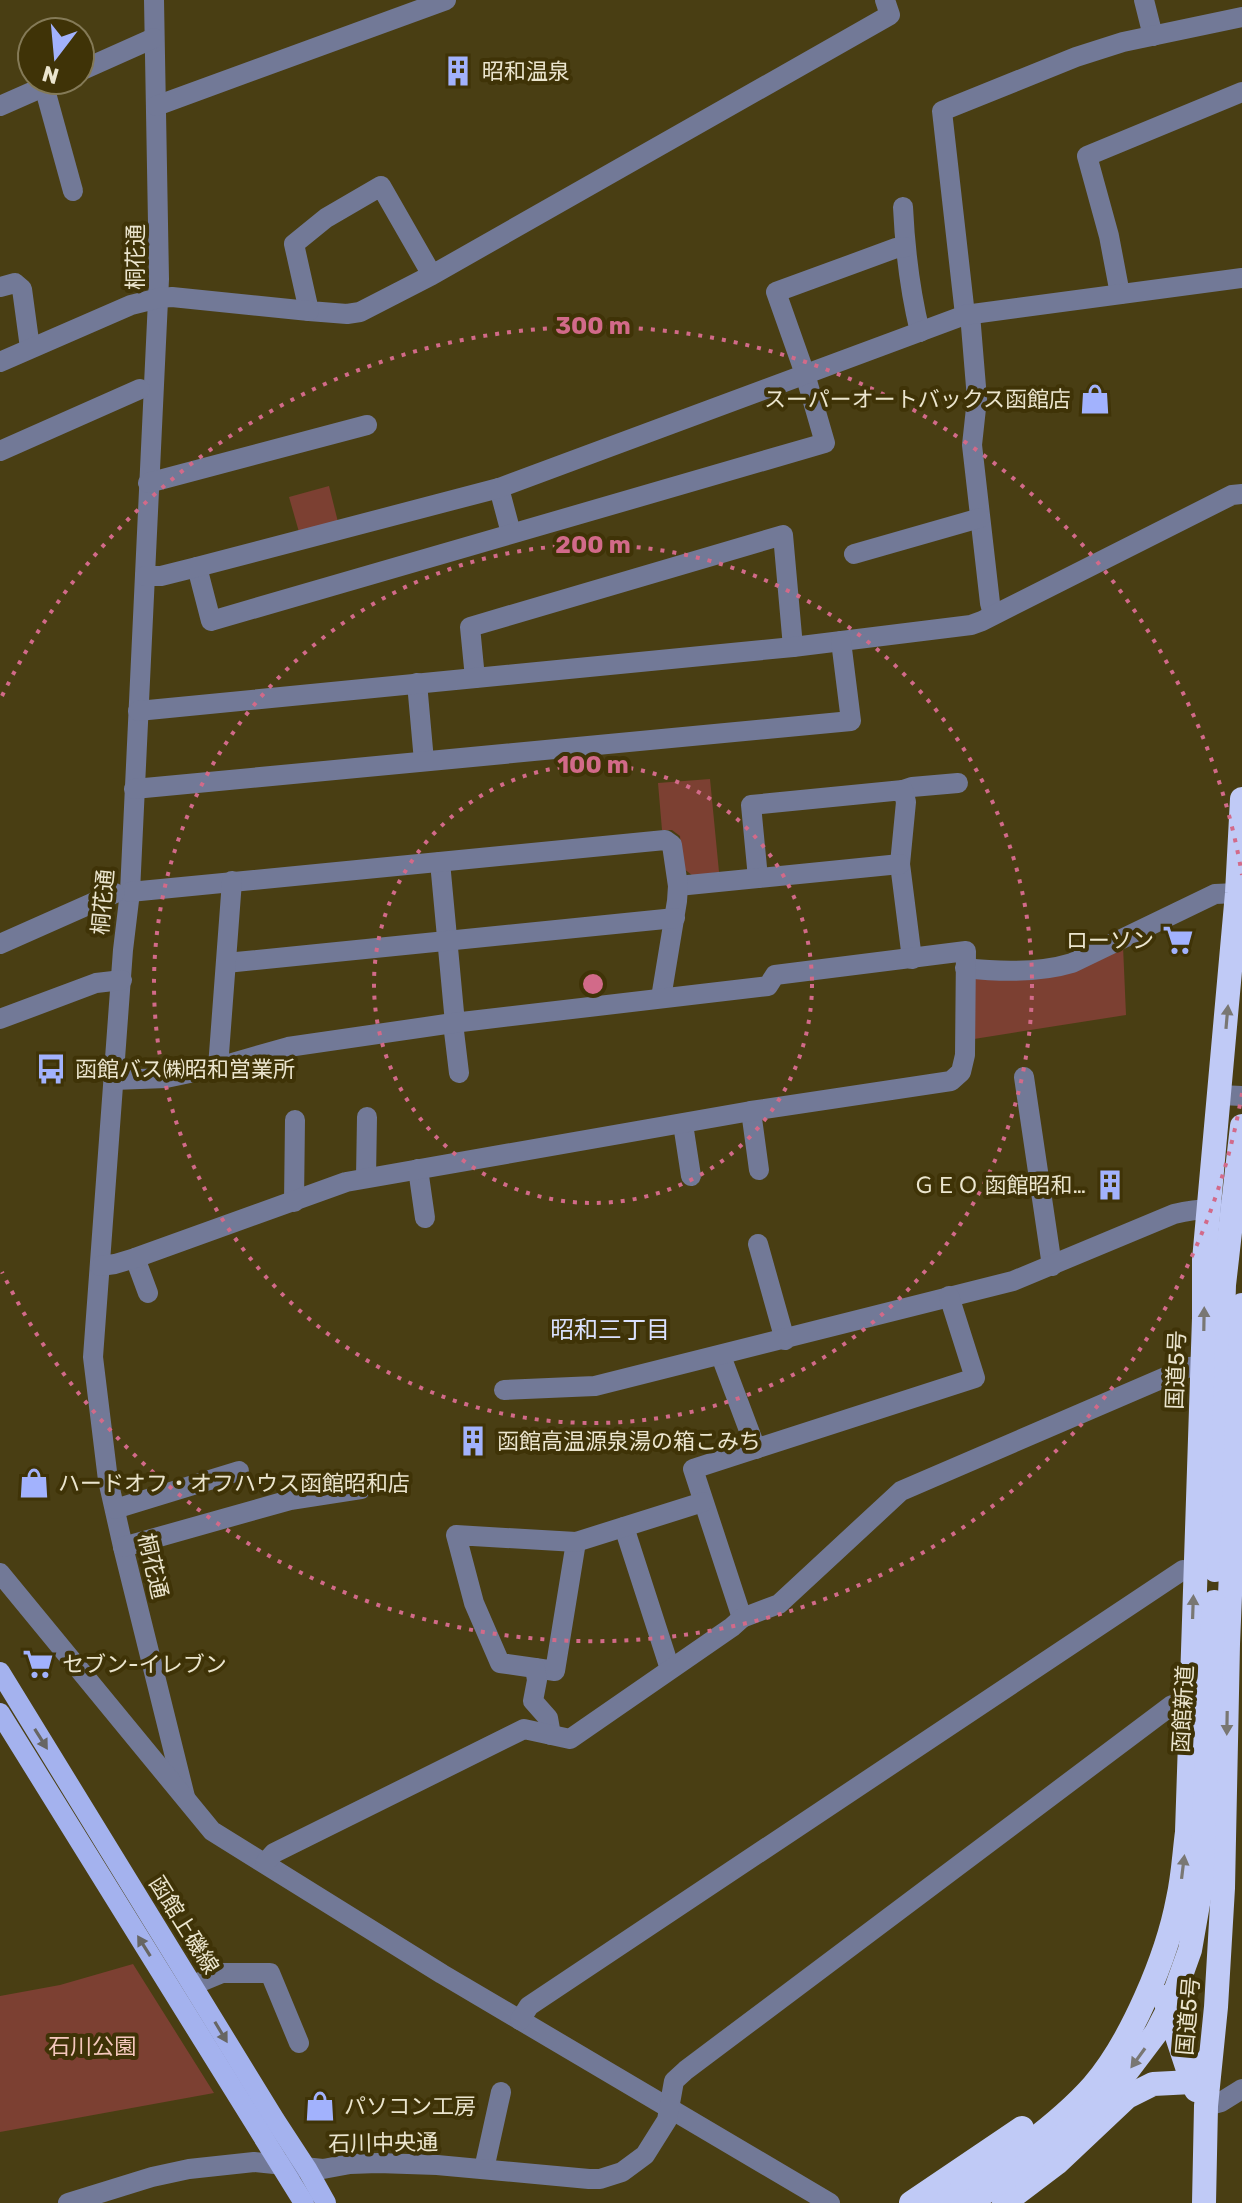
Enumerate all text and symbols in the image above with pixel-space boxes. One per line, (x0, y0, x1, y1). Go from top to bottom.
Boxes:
north arrow (16, 16, 96, 96)
building icon: 昭和温泉 (441, 54, 475, 88)
place label: 昭和温泉 (482, 58, 570, 85)
text: N (39, 60, 62, 90)
street label: 桐花通 (122, 224, 149, 290)
text: 300 m (555, 312, 631, 340)
shop icon: スーパーオートバックス函館店 (1078, 382, 1112, 416)
place label: スーパーオートバックス函館店 (764, 386, 1071, 413)
text: 200 m (555, 531, 631, 559)
text: 100 m (557, 751, 629, 779)
street label: 桐花通 (87, 868, 119, 936)
supermarket icon: ローソン (1161, 923, 1195, 957)
place label: ローソン (1066, 927, 1154, 954)
centre of rings (579, 970, 607, 998)
one-way arrow (1220, 1004, 1233, 1029)
bus stop icon: 函館バス㈱昭和営業所 (34, 1052, 68, 1086)
place label: 函館バス㈱昭和営業所 (75, 1056, 295, 1083)
building icon: ＧＥＯ 函館昭和… (1093, 1168, 1127, 1202)
place label: ＧＥＯ 函館昭和… (913, 1172, 1086, 1199)
one-way arrow (1197, 1306, 1210, 1331)
district label: 昭和三丁目 (550, 1316, 670, 1344)
street label: 国道5号 (1161, 1330, 1191, 1410)
building icon: 函館高温源泉湯の箱こみち (456, 1424, 490, 1458)
place label: 函館高温源泉湯の箱こみち (497, 1428, 761, 1455)
shop icon: ハードオフ・オフハウス函館昭和店 (17, 1466, 51, 1500)
place label: ハードオフ・オフハウス函館昭和店 (58, 1470, 410, 1497)
street label: 桐花通 (132, 1531, 174, 1601)
one-way arrow (1187, 1594, 1200, 1619)
supermarket icon: セブン-イレブン (21, 1647, 55, 1681)
place label: セブン-イレブン (62, 1651, 227, 1678)
street label: 函館新道 (1167, 1664, 1199, 1754)
one-way arrow (1221, 1711, 1233, 1736)
one-way arrow (34, 1728, 48, 1750)
one-way arrow (1176, 1854, 1189, 1879)
street label: 函館上磯線 (143, 1871, 225, 1979)
one-way arrow (137, 1936, 152, 1957)
street label: 国道5号 (1171, 1975, 1205, 2057)
one-way arrow (214, 2021, 228, 2043)
park label: 石川公園 (48, 2033, 136, 2060)
one-way arrow (1130, 2048, 1146, 2069)
shop icon: パソコン工房 (303, 2089, 337, 2123)
place label: パソコン工房 (344, 2093, 476, 2120)
street label: 石川中央通 (328, 2129, 438, 2157)

